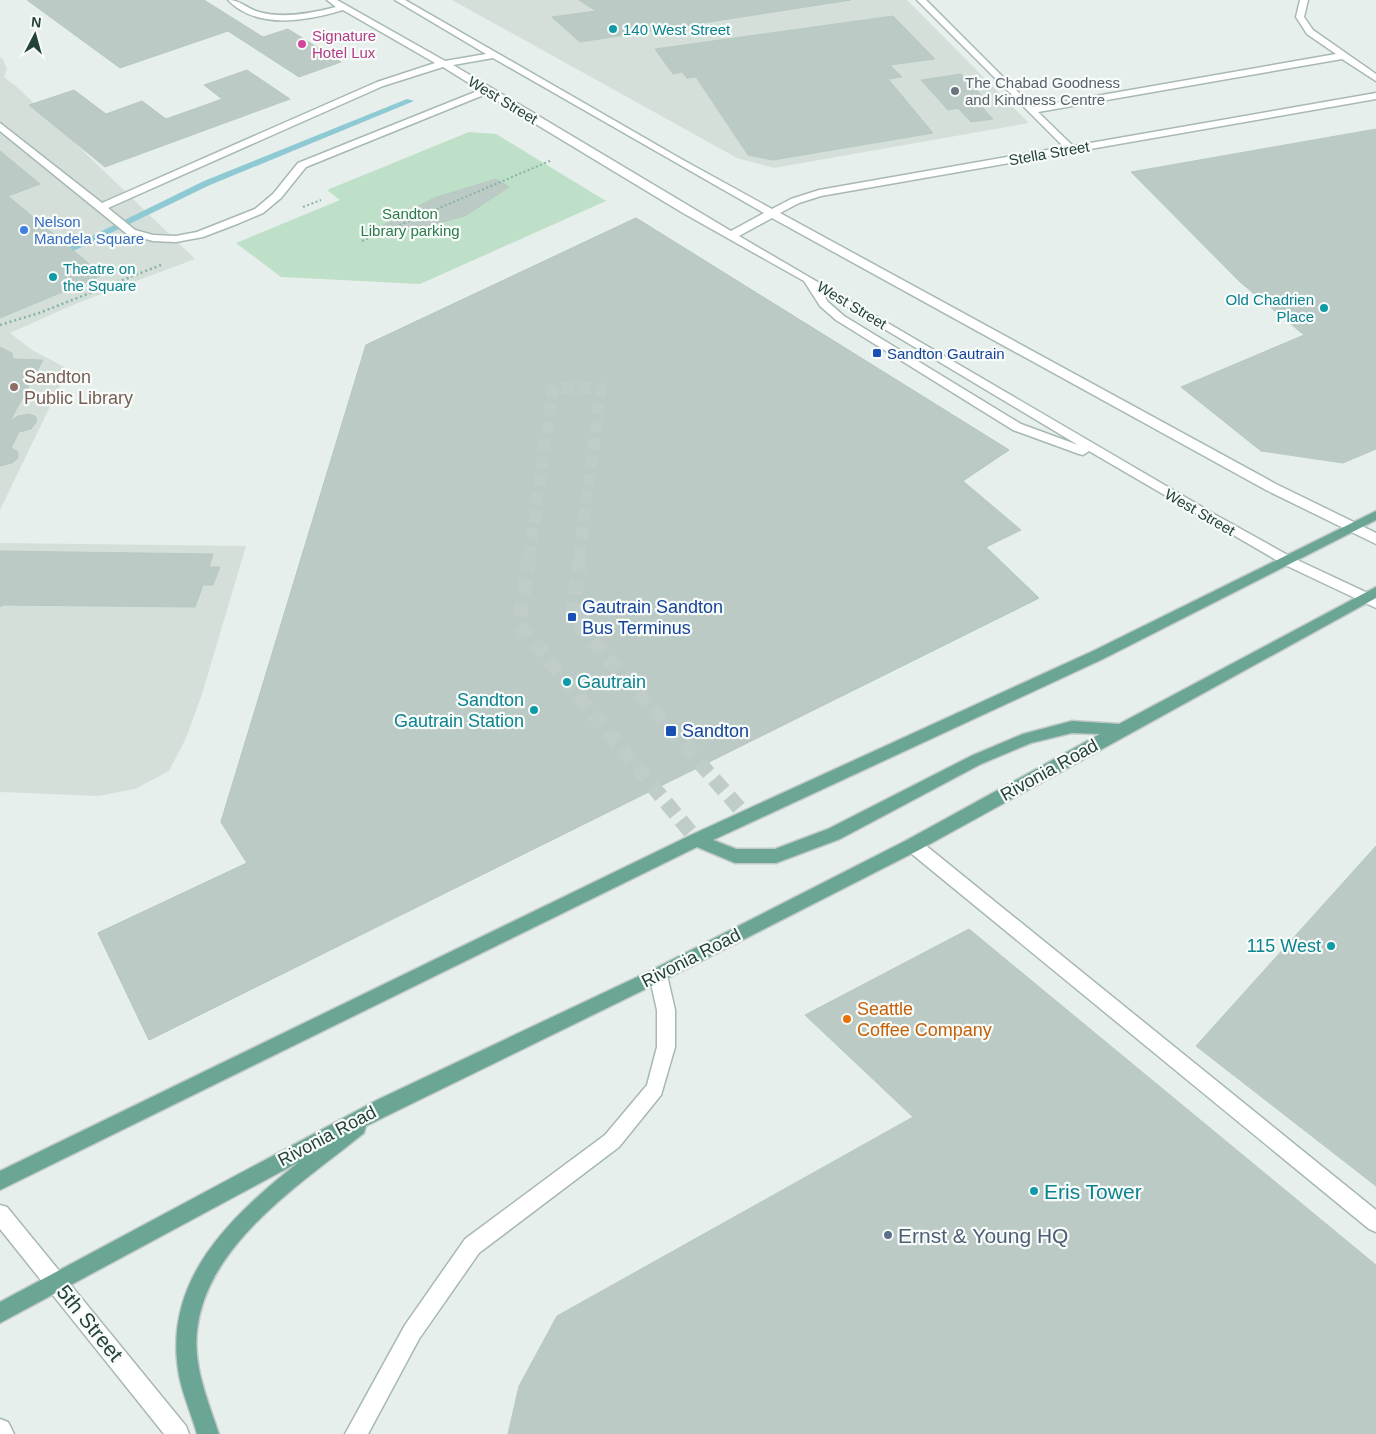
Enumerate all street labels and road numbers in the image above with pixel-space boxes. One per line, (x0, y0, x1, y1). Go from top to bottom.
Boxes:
street label: West Street (465, 73, 542, 128)
street label: Stella Street (1007, 137, 1092, 168)
street label: West Street (814, 278, 891, 333)
street label: West Street (1162, 485, 1239, 539)
street label: Rivonia Road (997, 735, 1101, 805)
street label: Rivonia Road (638, 925, 744, 991)
street label: Rivonia Road (275, 1102, 379, 1170)
street label: 5th Street (52, 1280, 128, 1366)

